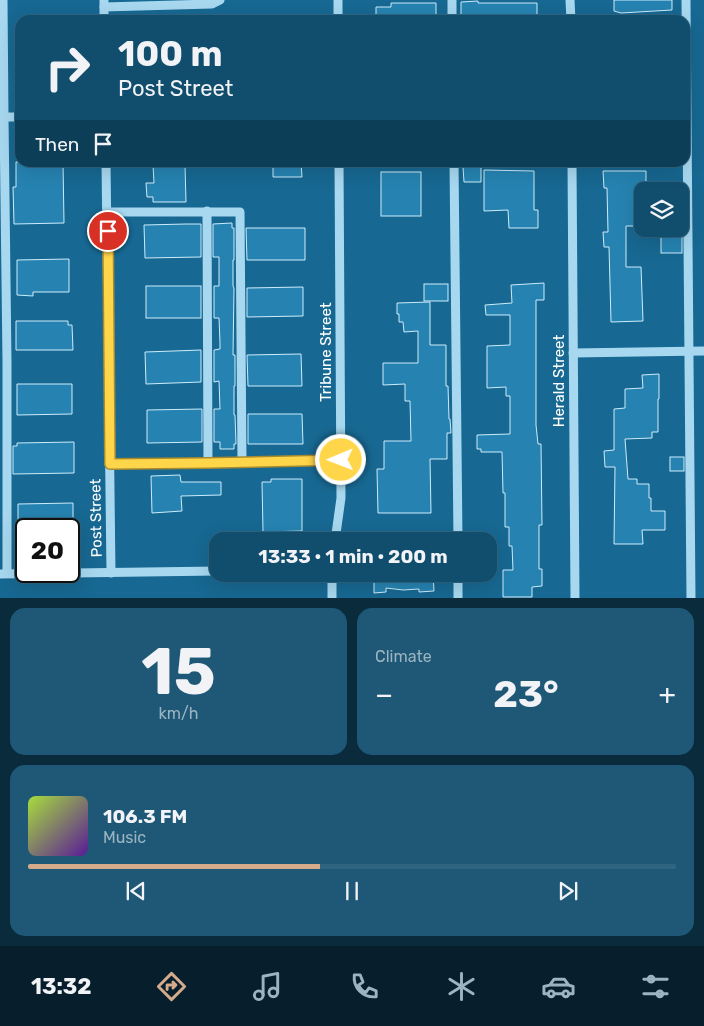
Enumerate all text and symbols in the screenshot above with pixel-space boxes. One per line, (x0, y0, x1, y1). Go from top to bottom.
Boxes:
text: 100 m (118, 33, 223, 75)
icon: right (35, 35, 100, 100)
text: Post Street (118, 75, 233, 102)
icon: arrive (89, 130, 117, 158)
text: Then (35, 133, 79, 156)
map controls (634, 182, 689, 237)
button: layers (634, 182, 689, 237)
pin (87, 210, 129, 252)
icon: arrive (94, 217, 122, 245)
street label: Tribune Street (317, 302, 335, 402)
street label: Herald Street (550, 335, 568, 427)
position arrow (314, 433, 366, 485)
street label: Post Street (86, 478, 106, 557)
speed limit sign: 20 (15, 518, 80, 583)
text: 13:33 · 1 min · 200 m (258, 545, 448, 568)
text: 15 (141, 633, 216, 710)
text: Climate (375, 647, 432, 666)
text: 23° (493, 671, 559, 717)
text: − (375, 678, 393, 711)
text: + (659, 678, 676, 711)
text: km/h (159, 704, 198, 723)
text: 106.3 FM (103, 805, 187, 828)
text: Music (103, 828, 146, 847)
icon: previous (122, 877, 150, 905)
icon: pause (338, 877, 366, 905)
icon: next (554, 877, 582, 905)
icon: directions (154, 969, 189, 1004)
icon: music (250, 969, 285, 1004)
icon: phone (347, 969, 382, 1004)
icon: climate (444, 969, 479, 1004)
icon: car (541, 969, 576, 1004)
icon: filters (638, 969, 673, 1004)
text: 13:32 (31, 973, 92, 1000)

